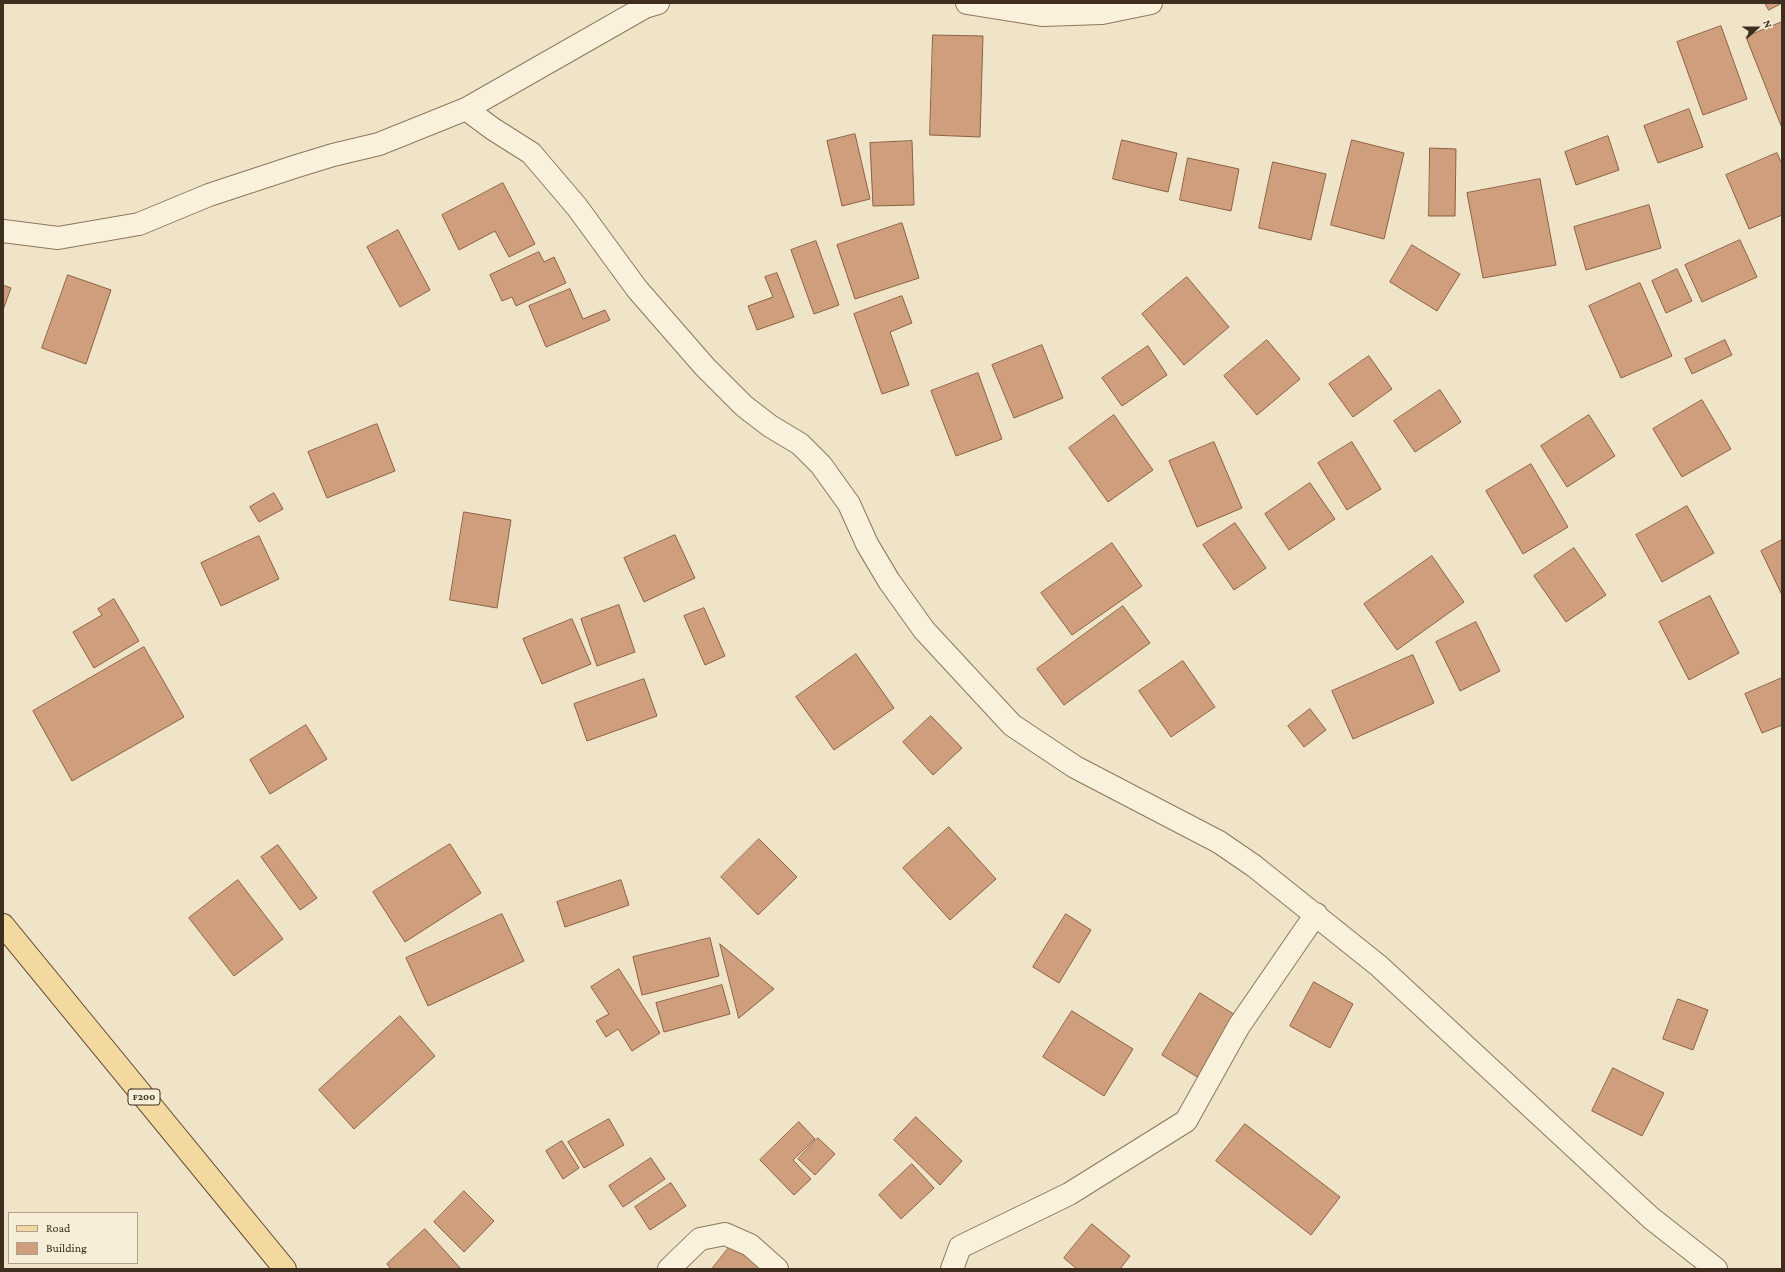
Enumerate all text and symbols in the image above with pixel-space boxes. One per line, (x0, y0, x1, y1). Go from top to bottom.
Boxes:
north arrow (1737, 8, 1777, 48)
text: N (1761, 18, 1775, 29)
road number: F200 (128, 1089, 160, 1105)
legend (8, 1212, 138, 1264)
text: Road (46, 1221, 70, 1235)
text: Building (46, 1241, 87, 1255)

